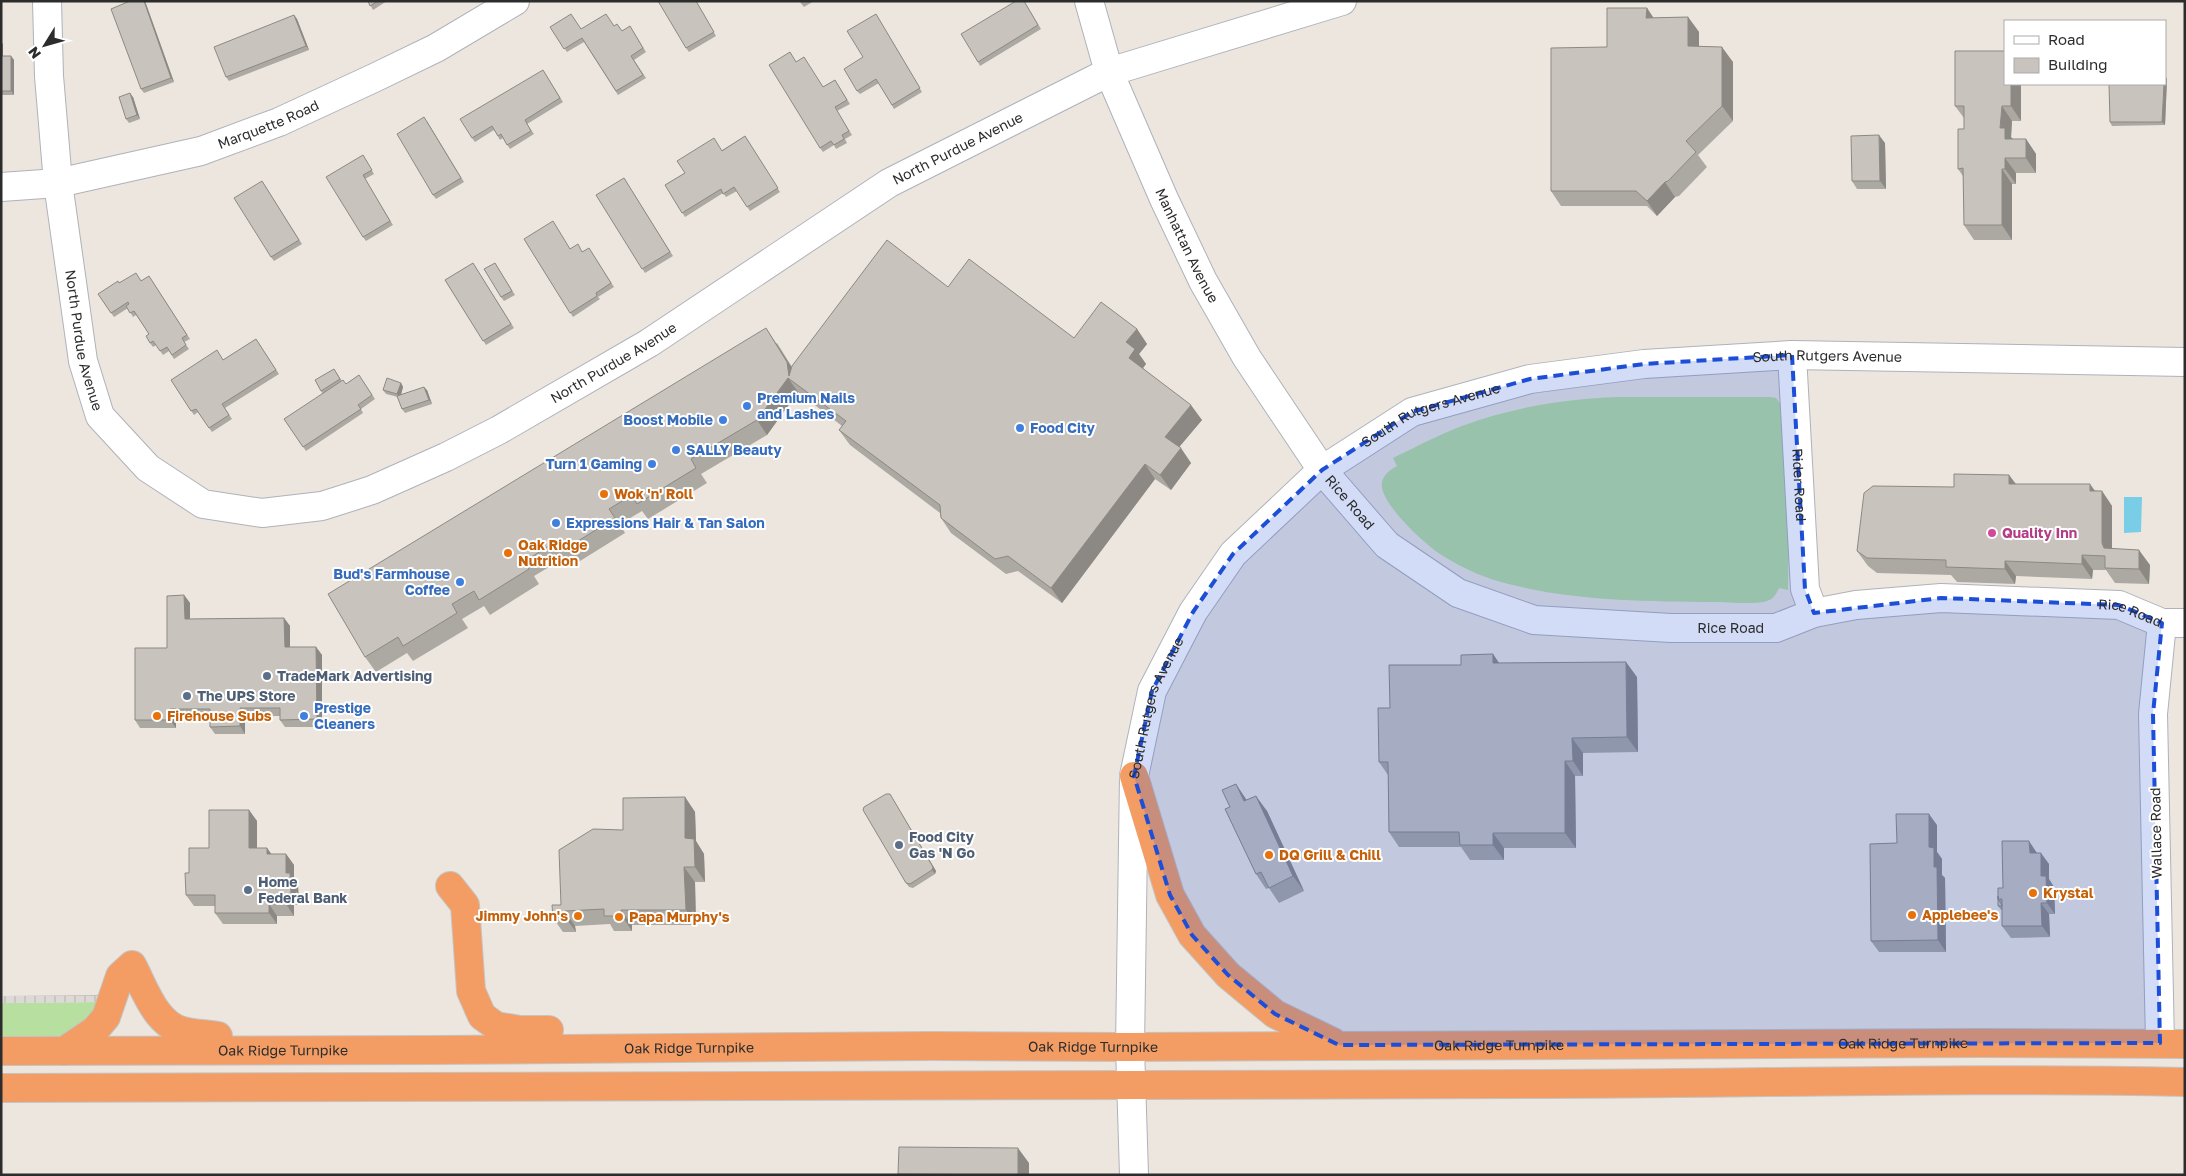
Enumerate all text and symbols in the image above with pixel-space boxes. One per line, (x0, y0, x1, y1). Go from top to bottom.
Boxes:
north arrow (20, 20, 70, 70)
legend (2004, 20, 2166, 85)
text: Road (2048, 30, 2085, 48)
text: N (24, 44, 44, 62)
text: Building (2048, 55, 2108, 73)
street label: Marquette Road (215, 96, 321, 152)
street label: North Purdue Avenue (889, 108, 1025, 188)
street label: Manhattan Avenue (1152, 185, 1223, 306)
street label: North Purdue Avenue (62, 269, 107, 413)
street label: North Purdue Avenue (547, 318, 679, 406)
street label: South Rutgers Avenue (1752, 346, 1902, 365)
street label: South Rutgers Avenue (1358, 379, 1502, 451)
place label: Premium Nails and Lashes (757, 389, 855, 422)
marker: Premium Nails and Lashes (741, 400, 753, 412)
place label: Boost Mobile (623, 411, 713, 428)
marker: Boost Mobile (717, 414, 729, 426)
place label: Food City (1030, 419, 1096, 436)
marker: Food City (1014, 422, 1026, 434)
place label: SALLY Beauty (686, 441, 782, 458)
marker: SALLY Beauty (670, 444, 682, 456)
street label: Rider Road (1789, 448, 1810, 522)
place label: Turn 1 Gaming (545, 455, 642, 472)
marker: Turn 1 Gaming (646, 458, 658, 470)
street label: Rice Road (1322, 471, 1379, 533)
place label: Wok 'n' Roll (614, 485, 693, 502)
marker: Wok 'n' Roll (598, 488, 610, 500)
place label: Expressions Hair & Tan Salon (566, 514, 765, 531)
marker: Expressions Hair & Tan Salon (550, 517, 562, 529)
place label: Quality Inn (2002, 524, 2077, 541)
marker: Quality Inn (1986, 527, 1998, 539)
place label: Oak Ridge Nutrition (518, 536, 588, 569)
marker: Oak Ridge Nutrition (502, 547, 514, 559)
place label: Bud's Farmhouse Coffee (333, 565, 450, 598)
marker: Bud's Farmhouse Coffee (454, 576, 466, 588)
street label: Rice Road (2098, 595, 2165, 630)
street label: Rice Road (1697, 619, 1764, 636)
street label: South Rutgers Avenue (1125, 634, 1187, 780)
place label: TradeMark Advertising (277, 667, 432, 684)
marker: TradeMark Advertising (261, 670, 273, 682)
place label: The UPS Store (197, 687, 296, 704)
marker: The UPS Store (181, 690, 193, 702)
place label: Prestige Cleaners (314, 699, 375, 732)
place label: Firehouse Subs (167, 707, 272, 724)
marker: Firehouse Subs (151, 710, 163, 722)
marker: Prestige Cleaners (298, 710, 310, 722)
street label: Wallace Road (2146, 787, 2165, 879)
place label: Food City Gas 'N Go (909, 828, 975, 861)
marker: Food City Gas 'N Go (893, 839, 905, 851)
place label: DQ Grill & Chill (1279, 846, 1381, 863)
marker: DQ Grill & Chill (1263, 849, 1275, 861)
place label: Home Federal Bank (258, 873, 347, 906)
marker: Home Federal Bank (242, 884, 254, 896)
place label: Krystal (2043, 884, 2094, 901)
marker: Krystal (2027, 887, 2039, 899)
place label: Applebee's (1922, 906, 1998, 923)
place label: Jimmy John's (476, 907, 568, 924)
place label: Papa Murphy's (629, 908, 730, 925)
marker: Applebee's (1906, 909, 1918, 921)
marker: Jimmy John's (572, 910, 584, 922)
marker: Papa Murphy's (613, 911, 625, 923)
street label: Oak Ridge Turnpike (1838, 1034, 1968, 1052)
street label: Oak Ridge Turnpike (1434, 1036, 1564, 1054)
street label: Oak Ridge Turnpike (1028, 1037, 1158, 1055)
street label: Oak Ridge Turnpike (624, 1038, 754, 1056)
street label: Oak Ridge Turnpike (218, 1041, 348, 1058)

